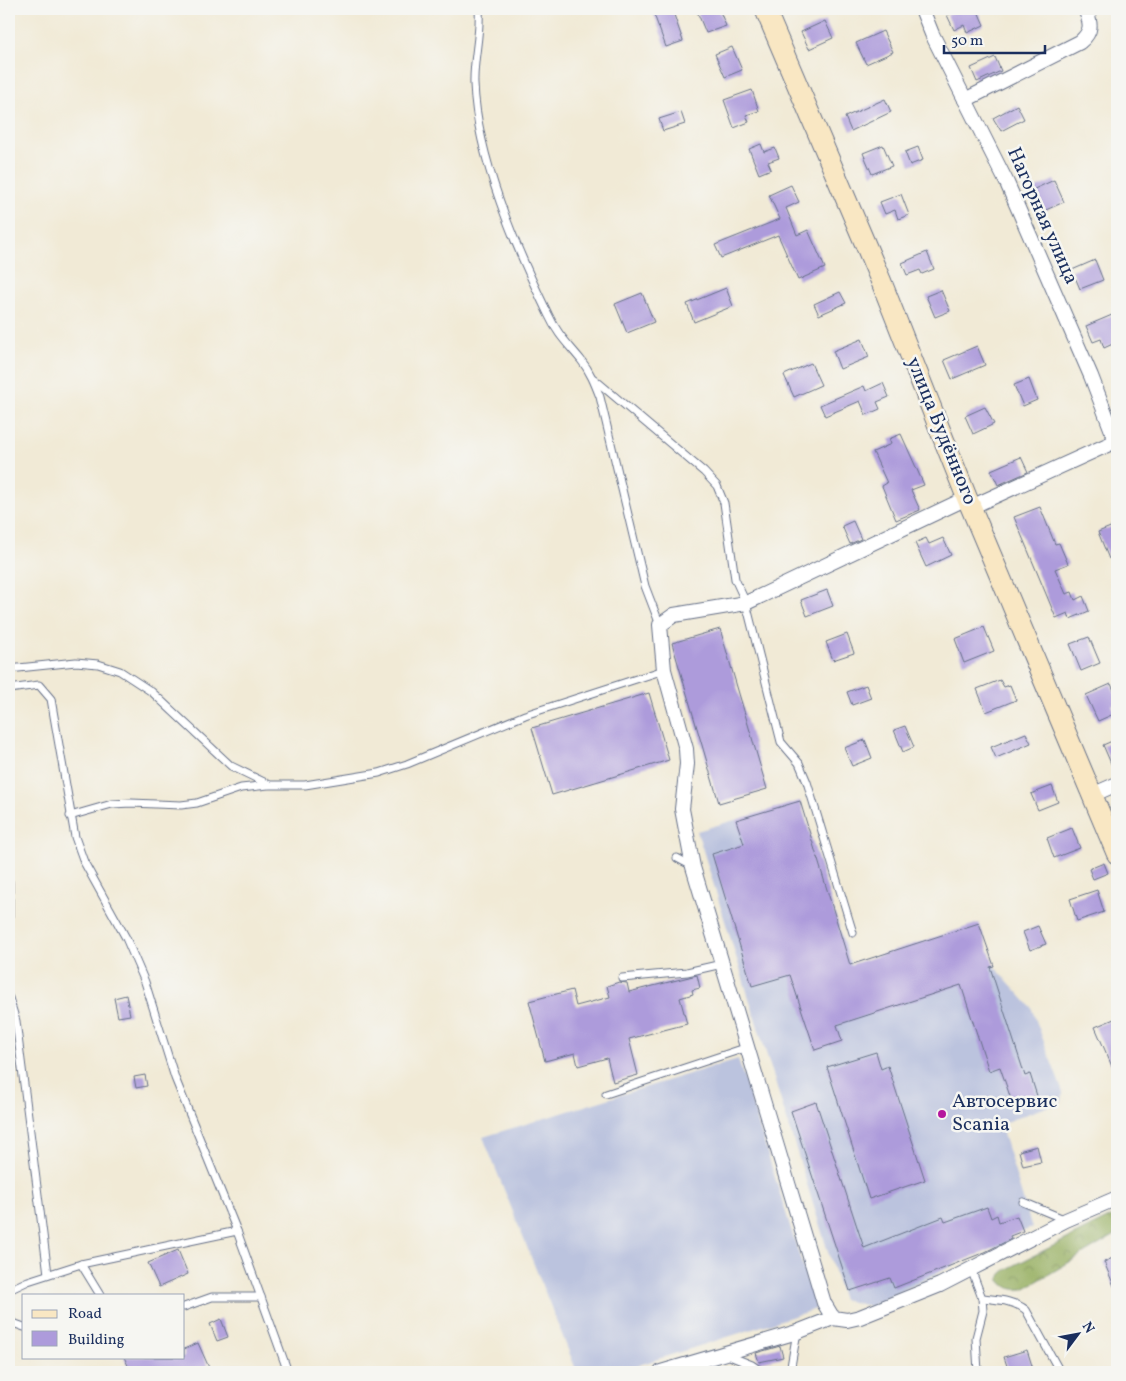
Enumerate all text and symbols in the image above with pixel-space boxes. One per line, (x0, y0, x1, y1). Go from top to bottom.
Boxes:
scale bar (944, 22, 1045, 54)
text: 50 m (951, 31, 983, 52)
street label: Нагорная улица (999, 143, 1085, 289)
street label: улица Будённого (899, 353, 983, 509)
place label: Автосервис Scania (952, 1088, 1057, 1139)
marker: Автосервис Scania (936, 1108, 948, 1120)
legend (22, 1294, 185, 1358)
text: Road (68, 1304, 102, 1325)
north arrow (1054, 1308, 1104, 1358)
text: N (1077, 1319, 1099, 1337)
text: Building (68, 1330, 125, 1351)

